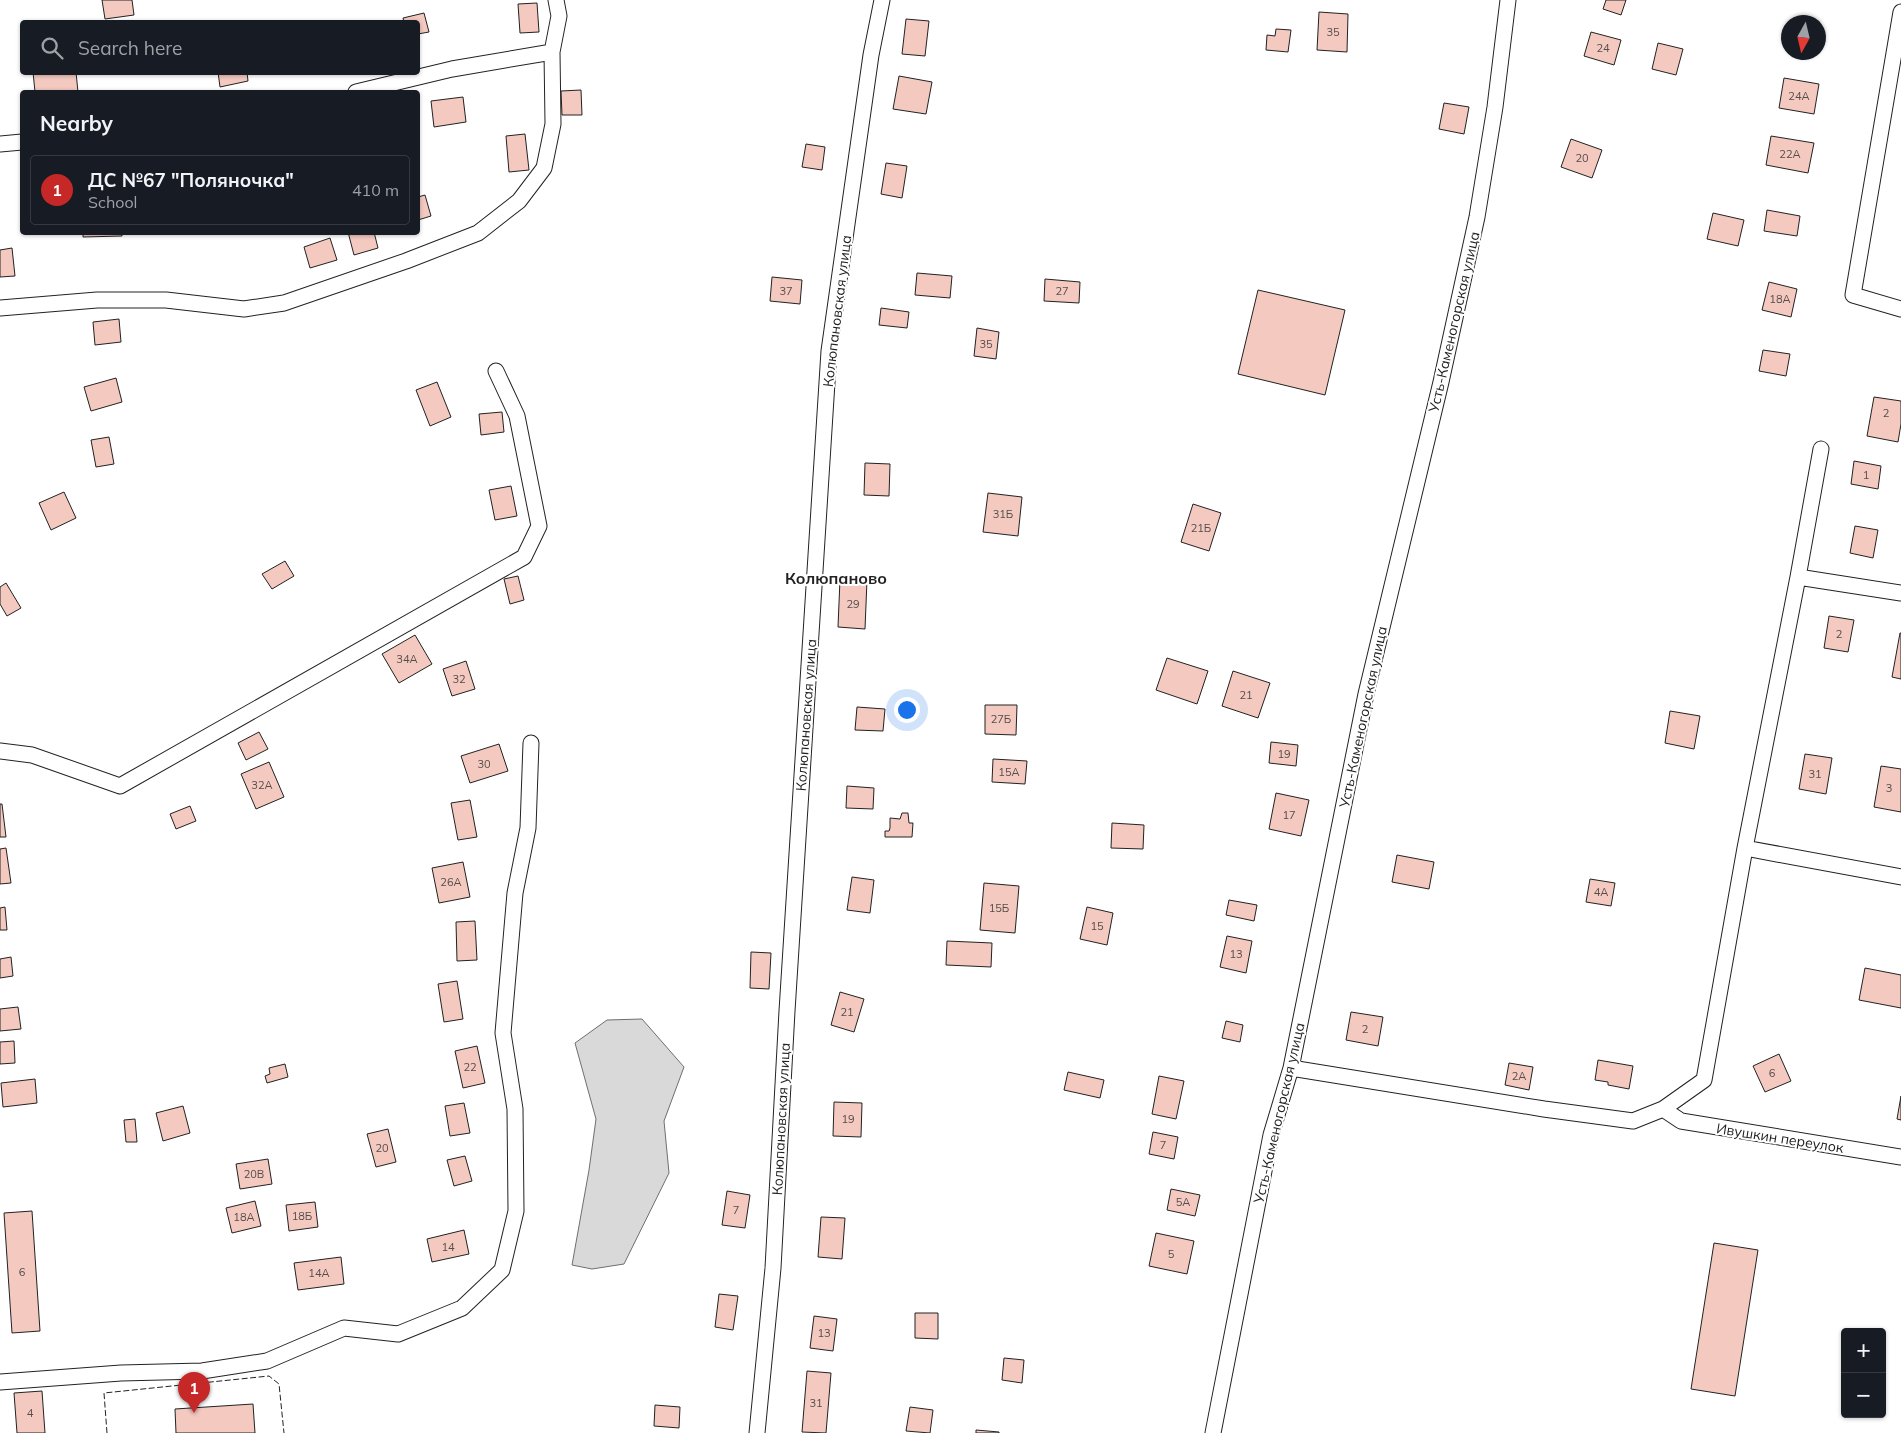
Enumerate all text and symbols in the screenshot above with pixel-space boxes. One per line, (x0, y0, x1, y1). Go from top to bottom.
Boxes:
north arrow (1781, 15, 1826, 60)
search box (20, 20, 420, 75)
house number: 35 (1326, 25, 1340, 39)
icon: search (38, 34, 66, 62)
text: Search here (78, 36, 182, 60)
house number: 24 (1596, 41, 1610, 55)
house number: 24А (1788, 89, 1810, 103)
text: Nearby (40, 110, 113, 136)
house number: 22А (1779, 147, 1801, 161)
house number: 20 (1575, 151, 1589, 165)
text: ДС №67 "Поляночка" (88, 168, 294, 192)
text: 1 (52, 180, 62, 200)
text: 410 m (352, 180, 399, 200)
text: School (88, 192, 137, 212)
street label: Усть-Каменогорская улица (1424, 230, 1484, 415)
street label: Колюпановская улица (819, 234, 855, 388)
house number: 37 (779, 284, 793, 298)
house number: 27 (1055, 284, 1069, 298)
house number: 18А (1769, 292, 1791, 306)
house number: 35 (979, 337, 993, 351)
house number: 2 (1883, 406, 1890, 420)
house number: 1 (1863, 468, 1869, 482)
house number: 31Б (993, 507, 1013, 521)
house number: 21Б (1191, 521, 1211, 535)
district label: Колюпаново (785, 568, 887, 588)
house number: 29 (846, 597, 860, 611)
street label: Усть-Каменогорская улица (1335, 625, 1391, 810)
house number: 2 (1836, 627, 1843, 641)
street label: Колюпановская улица (792, 638, 820, 792)
house number: 34А (396, 652, 418, 666)
house number: 32 (452, 672, 466, 686)
house number: 21 (1239, 688, 1253, 702)
your location (894, 697, 920, 723)
house number: 27Б (991, 712, 1011, 726)
house number: 19 (1277, 747, 1291, 761)
house number: 30 (477, 757, 491, 771)
house number: 15А (998, 765, 1020, 779)
house number: 31 (1808, 767, 1822, 781)
house number: 32А (251, 778, 273, 792)
house number: 3 (1886, 781, 1892, 795)
house number: 17 (1282, 808, 1296, 822)
house number: 26А (440, 875, 462, 889)
house number: 4А (1594, 885, 1608, 899)
house number: 15Б (989, 901, 1009, 915)
house number: 15 (1090, 919, 1104, 933)
house number: 13 (1229, 947, 1243, 961)
house number: 21 (840, 1005, 854, 1019)
street label: Усть-Каменогорская улица (1249, 1021, 1309, 1206)
house number: 2 (1362, 1022, 1369, 1036)
street label: Колюпановская улица (768, 1042, 794, 1196)
house number: 22 (463, 1060, 477, 1074)
house number: 6 (1769, 1066, 1776, 1080)
house number: 2А (1512, 1069, 1526, 1083)
house number: 19 (841, 1112, 855, 1126)
street label: Ивушкин переулок (1715, 1119, 1845, 1157)
house number: 7 (1160, 1138, 1166, 1152)
house number: 20 (375, 1141, 389, 1155)
house number: 20В (244, 1167, 264, 1181)
house number: 5А (1176, 1195, 1190, 1209)
house number: 7 (733, 1203, 739, 1217)
house number: 18Б (292, 1209, 312, 1223)
house number: 18А (233, 1210, 255, 1224)
house number: 14 (441, 1240, 455, 1254)
house number: 5 (1168, 1247, 1175, 1261)
house number: 6 (19, 1265, 26, 1279)
house number: 14А (308, 1266, 330, 1280)
house number: 13 (817, 1326, 831, 1340)
map controls (1841, 1328, 1886, 1418)
button: + (1841, 1328, 1886, 1373)
pin: 1 (178, 1372, 210, 1413)
button: − (1841, 1373, 1886, 1418)
house number: 31 (809, 1396, 823, 1410)
house number: 4 (27, 1406, 34, 1420)

